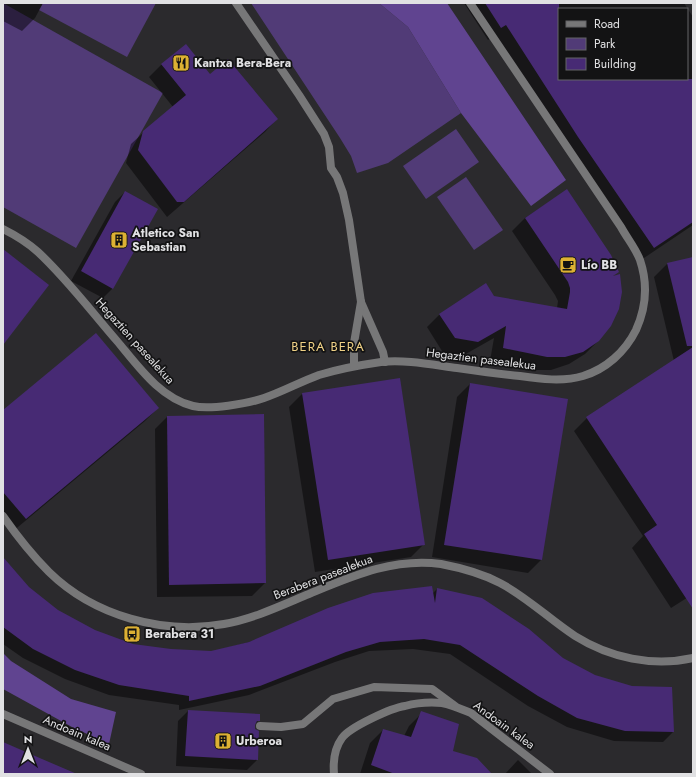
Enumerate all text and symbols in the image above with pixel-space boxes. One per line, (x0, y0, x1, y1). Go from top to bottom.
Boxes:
legend (558, 8, 688, 80)
text: Road (594, 15, 620, 33)
text: Park (594, 35, 616, 53)
restaurant icon: Kantxa Bera-Bera (171, 53, 191, 73)
place label: Kantxa Bera-Bera (194, 54, 291, 72)
text: Building (594, 55, 636, 73)
place label: Atletico San Sebastian (131, 224, 199, 256)
building icon: Atletico San Sebastian (109, 230, 129, 250)
cafe icon: Lío BB (558, 255, 578, 275)
place label: Lío BB (581, 256, 617, 274)
street label: Hegaztien pasealekua (91, 294, 179, 388)
district label: BERA BERA (291, 337, 365, 356)
street label: Hegaztien pasealekua (425, 343, 537, 375)
street label: Berabera pasealekua (271, 550, 375, 604)
bus stop icon: Berabera 31 (122, 624, 142, 644)
place label: Berabera 31 (145, 625, 214, 643)
street label: Andoain kalea (470, 697, 539, 754)
street label: Andoain kalea (40, 711, 114, 755)
north arrow (8, 729, 48, 769)
text: N (24, 731, 32, 747)
building icon: Urberoa (213, 731, 233, 751)
place label: Urberoa (236, 732, 282, 750)

